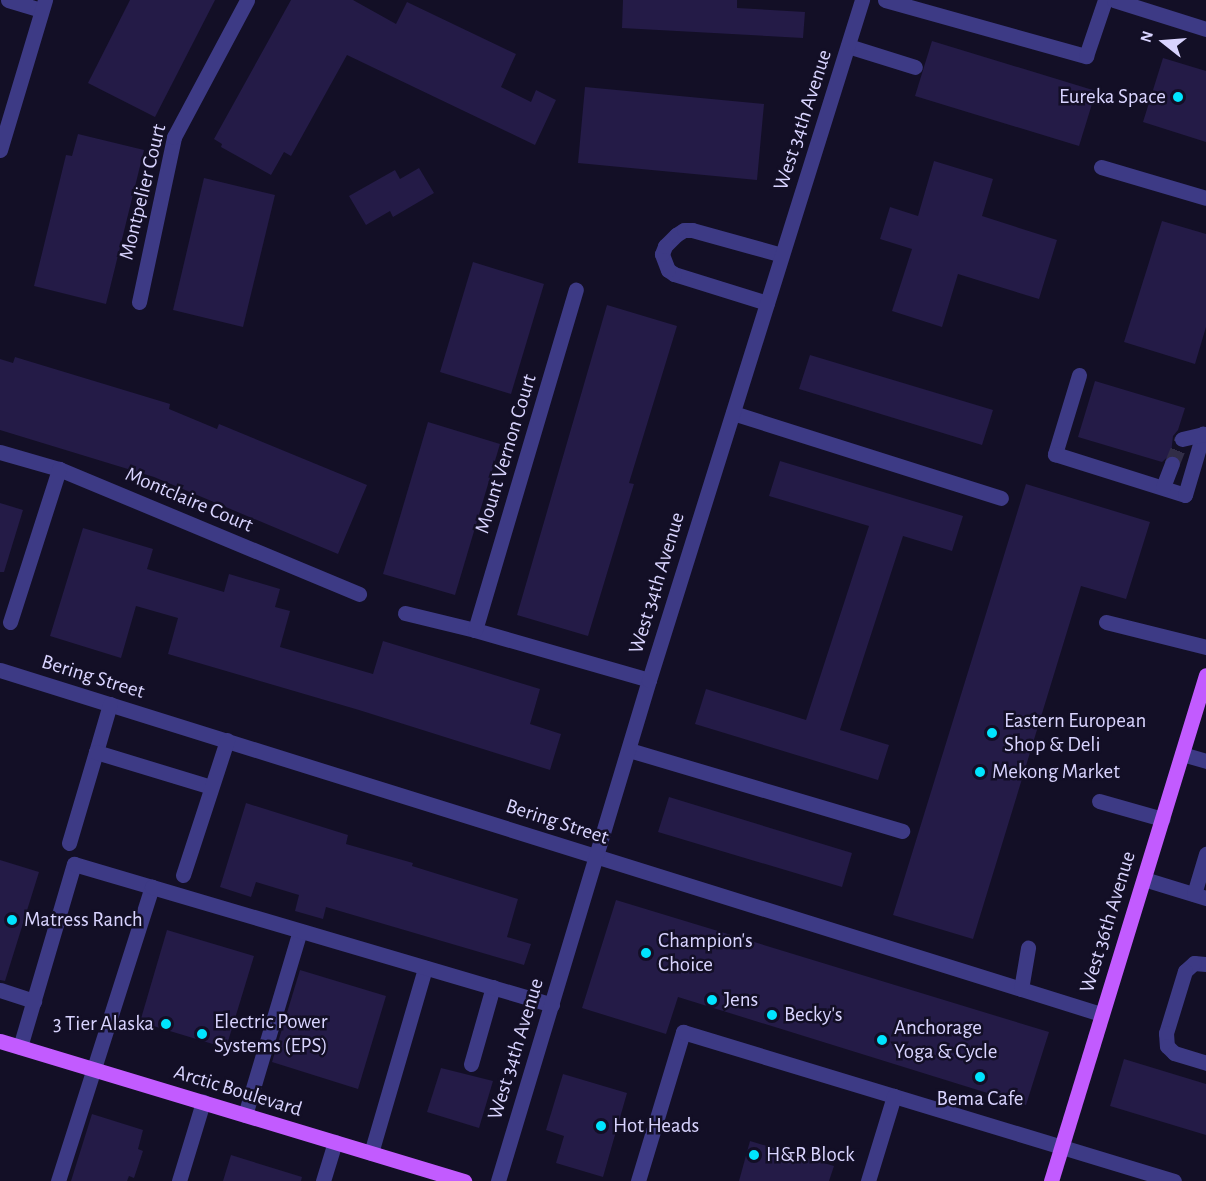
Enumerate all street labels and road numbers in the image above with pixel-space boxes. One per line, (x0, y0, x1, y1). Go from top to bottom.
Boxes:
street label: West 34th Avenue (768, 46, 838, 194)
street label: Montpelier Court (114, 121, 172, 263)
street label: Mount Vernon Court (470, 371, 542, 537)
street label: Montclaire Court (121, 462, 257, 538)
street label: West 34th Avenue (624, 509, 690, 657)
street label: Bering Street (38, 649, 148, 705)
street label: Bering Street (502, 794, 612, 850)
street label: West 36th Avenue (1075, 848, 1141, 996)
street label: West 34th Avenue (483, 975, 549, 1123)
street label: Arctic Boulevard (171, 1060, 305, 1122)

